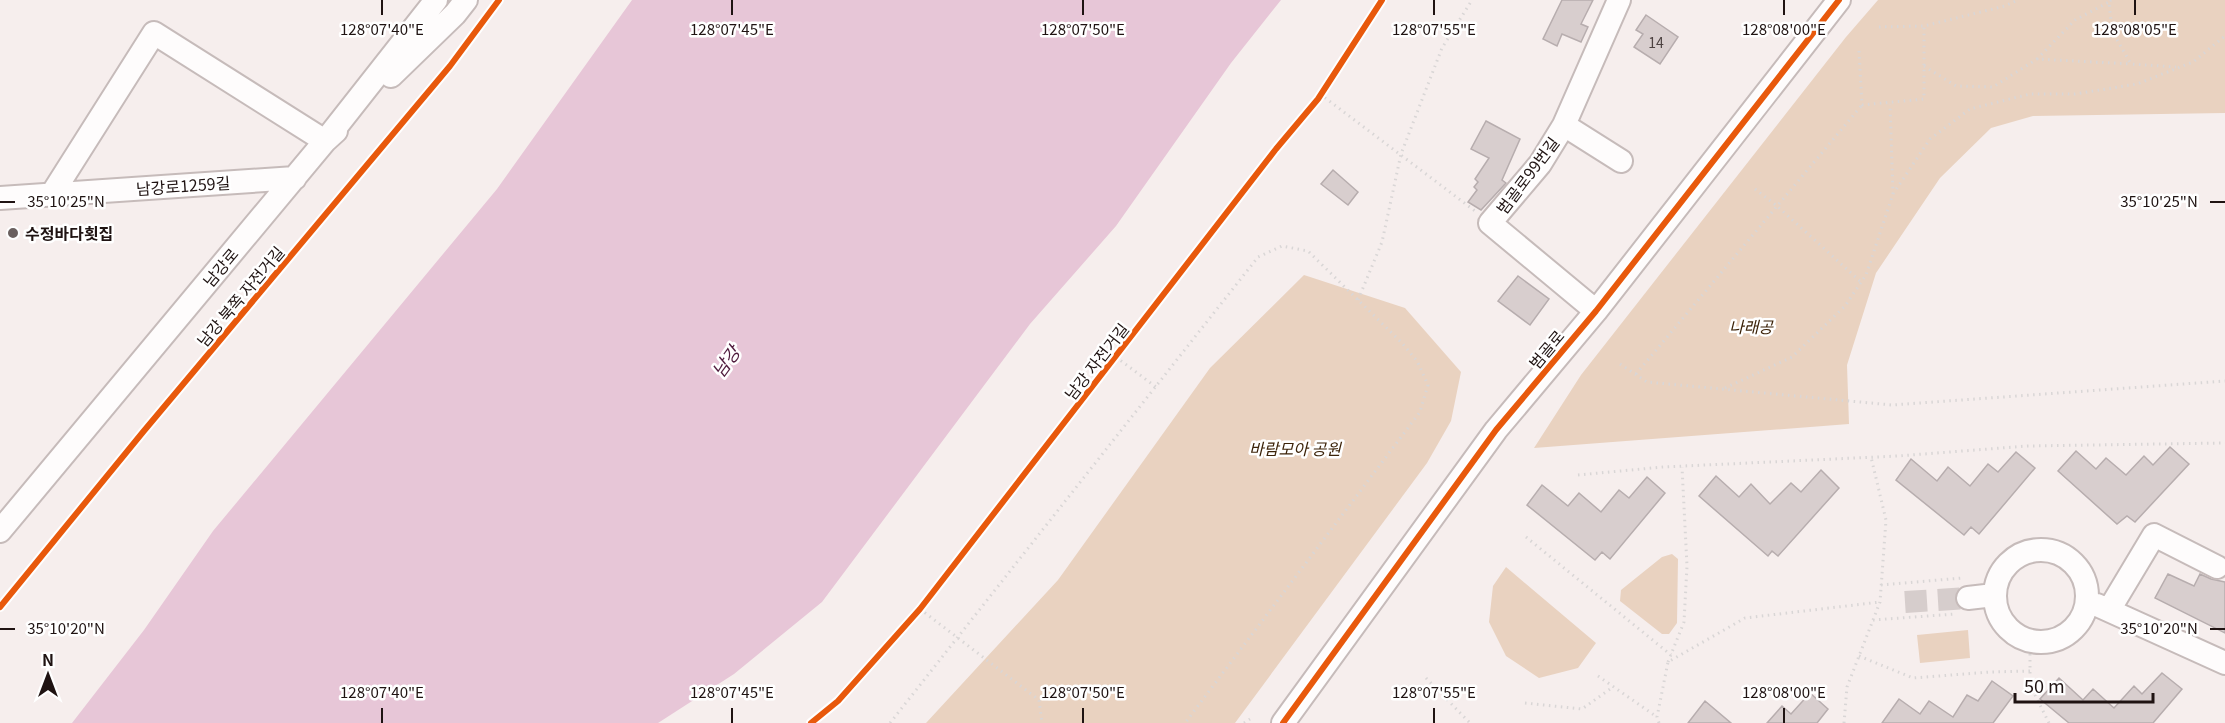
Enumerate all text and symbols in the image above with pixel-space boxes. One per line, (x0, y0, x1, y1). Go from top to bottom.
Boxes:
text: 128°07'40"E (340, 18, 424, 39)
text: 128°07'45"E (690, 18, 774, 39)
text: 128°07'50"E (1041, 18, 1125, 39)
text: 128°07'55"E (1392, 18, 1476, 39)
text: 128°08'00"E (1742, 18, 1826, 39)
text: 128°08'05"E (2093, 18, 2177, 39)
house number: 14 (1648, 32, 1664, 52)
street label: 범골로99번길 (1490, 131, 1564, 219)
street label: 남강로1259길 (135, 170, 231, 200)
text: 35°10'25"N (27, 190, 105, 211)
text: 35°10'25"N (2120, 190, 2198, 211)
place label: 수정바다횟집 (25, 221, 113, 245)
marker: 수정바다횟집 (6, 226, 20, 240)
street label: 남강 북쪽 자전거길 (191, 240, 289, 352)
street label: 남강로 (197, 242, 244, 292)
park label: 나래공 (1729, 314, 1774, 338)
street label: 남강 자전거길 (1058, 317, 1134, 405)
street label: 범골로 (1523, 324, 1570, 374)
water label: 남강 (705, 338, 747, 382)
park label: 바람모아 공원 (1249, 436, 1342, 460)
text: 35°10'20"N (27, 617, 105, 638)
text: 35°10'20"N (2120, 617, 2198, 638)
north arrow (18, 645, 78, 705)
text: N (42, 647, 54, 671)
scale bar (2015, 666, 2153, 704)
text: 50 m (2024, 672, 2065, 698)
text: 128°07'40"E (340, 681, 424, 702)
text: 128°07'45"E (690, 681, 774, 702)
text: 128°07'50"E (1041, 681, 1125, 702)
text: 128°07'55"E (1392, 681, 1476, 702)
text: 128°08'00"E (1742, 681, 1826, 702)

